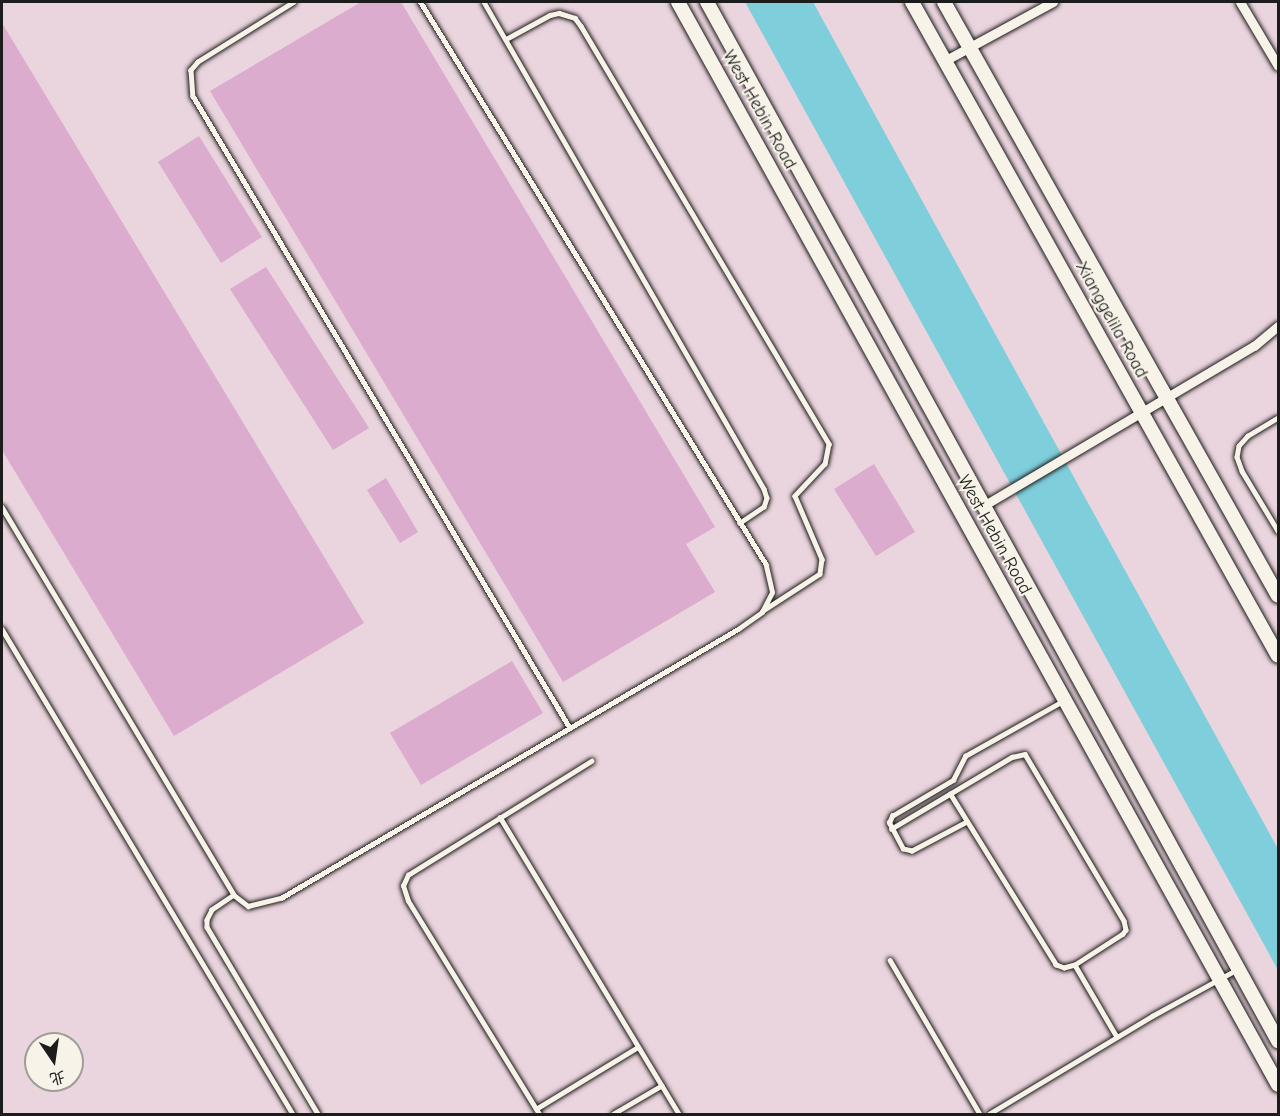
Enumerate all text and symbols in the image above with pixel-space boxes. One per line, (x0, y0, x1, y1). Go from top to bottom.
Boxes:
street label: West Hebin Road (717, 47, 801, 173)
street label: Xianggelila Road (1070, 258, 1152, 382)
street label: West Hebin Road (952, 472, 1036, 598)
north arrow (24, 1032, 84, 1092)
text: 北 (48, 1067, 67, 1088)

